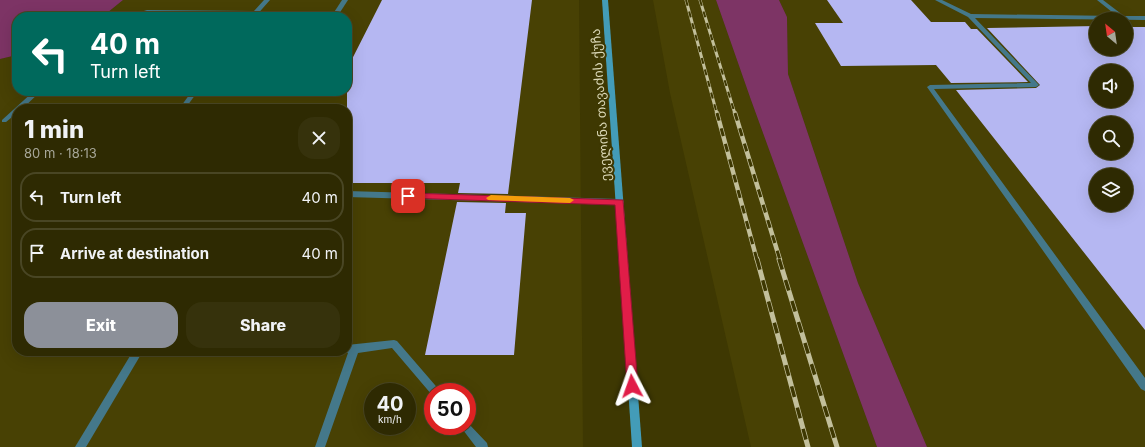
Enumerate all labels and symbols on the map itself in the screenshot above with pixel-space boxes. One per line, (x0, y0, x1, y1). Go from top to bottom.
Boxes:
north arrow (1089, 12, 1133, 56)
street label: ეველინა თავაძის ქუჩა (587, 28, 614, 182)
pin (391, 179, 425, 213)
position arrow (611, 365, 653, 407)
speed limit sign: 50 (424, 383, 476, 435)

